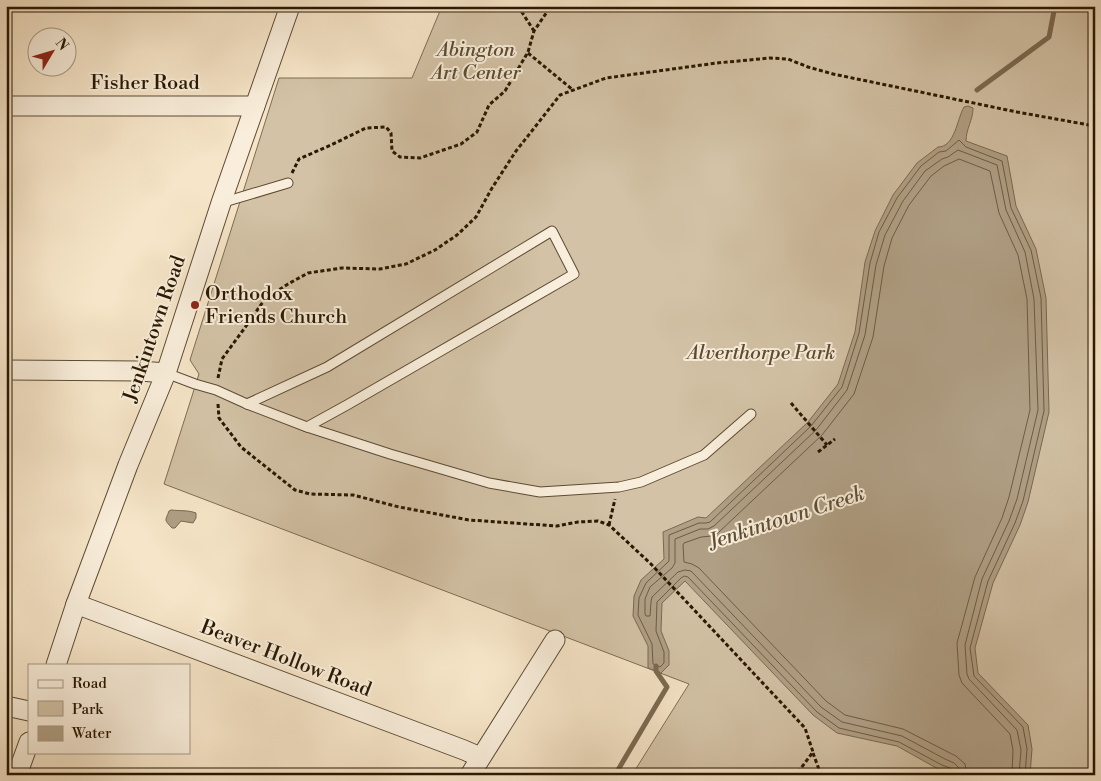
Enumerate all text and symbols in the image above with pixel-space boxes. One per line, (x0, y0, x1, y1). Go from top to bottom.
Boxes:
north arrow (28, 28, 78, 78)
text: N (51, 35, 72, 55)
park label: Abington Art Center (429, 38, 521, 86)
street label: Fisher Road (90, 71, 200, 96)
street label: Jenkintown Road (118, 252, 192, 407)
place label: Orthodox Friends Church (205, 282, 347, 330)
marker: Orthodox Friends Church (189, 299, 201, 311)
park label: Alverthorpe Park (685, 341, 835, 366)
water label: Jenkintown Creek (704, 481, 868, 556)
street label: Beaver Hollow Road (196, 615, 375, 703)
legend (28, 664, 190, 754)
text: Road (72, 674, 107, 693)
text: Park (72, 700, 104, 719)
text: Water (71, 724, 112, 743)

